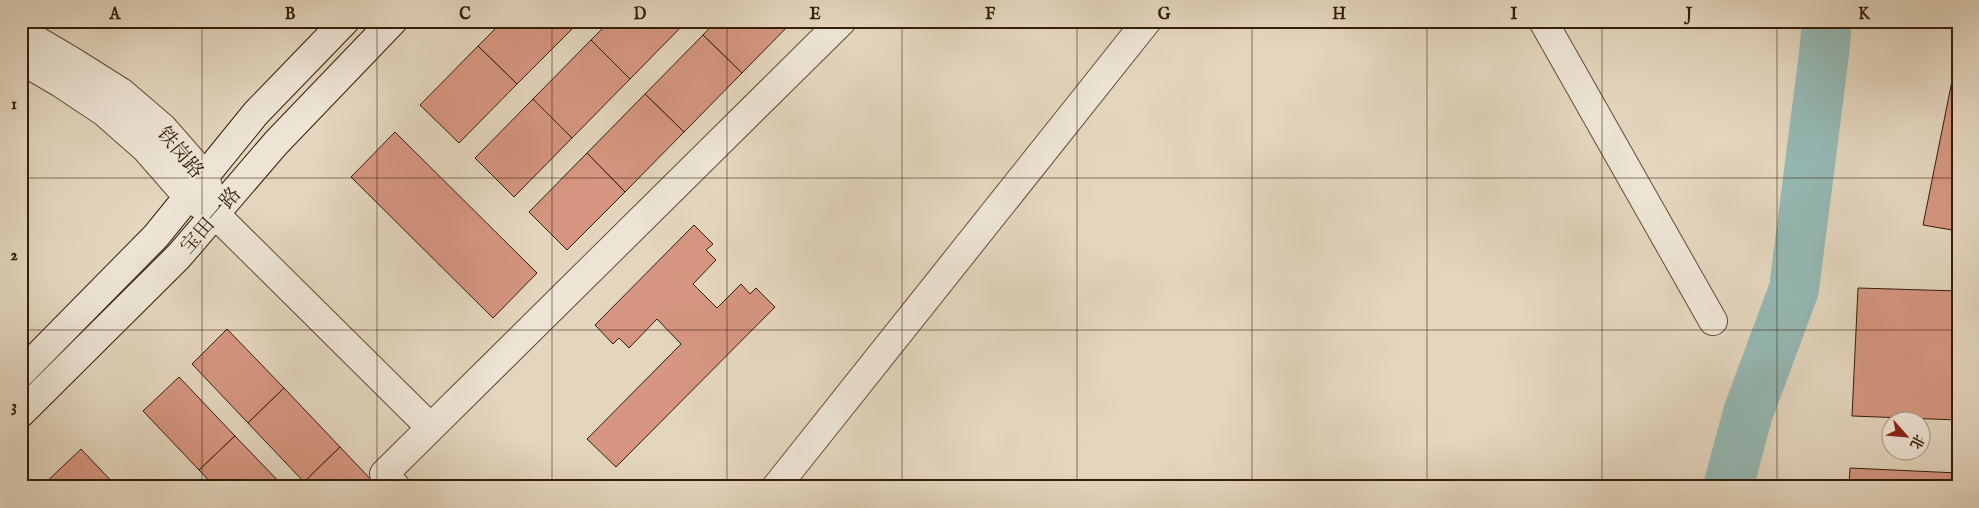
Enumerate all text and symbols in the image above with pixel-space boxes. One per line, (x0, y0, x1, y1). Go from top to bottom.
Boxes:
text: A (109, 5, 122, 25)
text: B (285, 5, 296, 25)
text: C (459, 5, 471, 25)
text: D (634, 5, 647, 25)
text: E (809, 5, 821, 25)
text: F (985, 5, 996, 25)
text: G (1158, 5, 1171, 25)
text: H (1332, 5, 1346, 25)
text: I (1511, 5, 1518, 25)
text: J (1684, 5, 1693, 25)
text: K (1858, 5, 1871, 25)
text: 1 (11, 95, 17, 115)
street label: 铁岗路 (151, 122, 209, 184)
street label: 宝田一路 (175, 183, 247, 259)
text: 2 (10, 246, 18, 266)
text: 3 (11, 397, 17, 417)
north arrow (1882, 410, 1932, 460)
text: 北 (1905, 431, 1928, 452)

